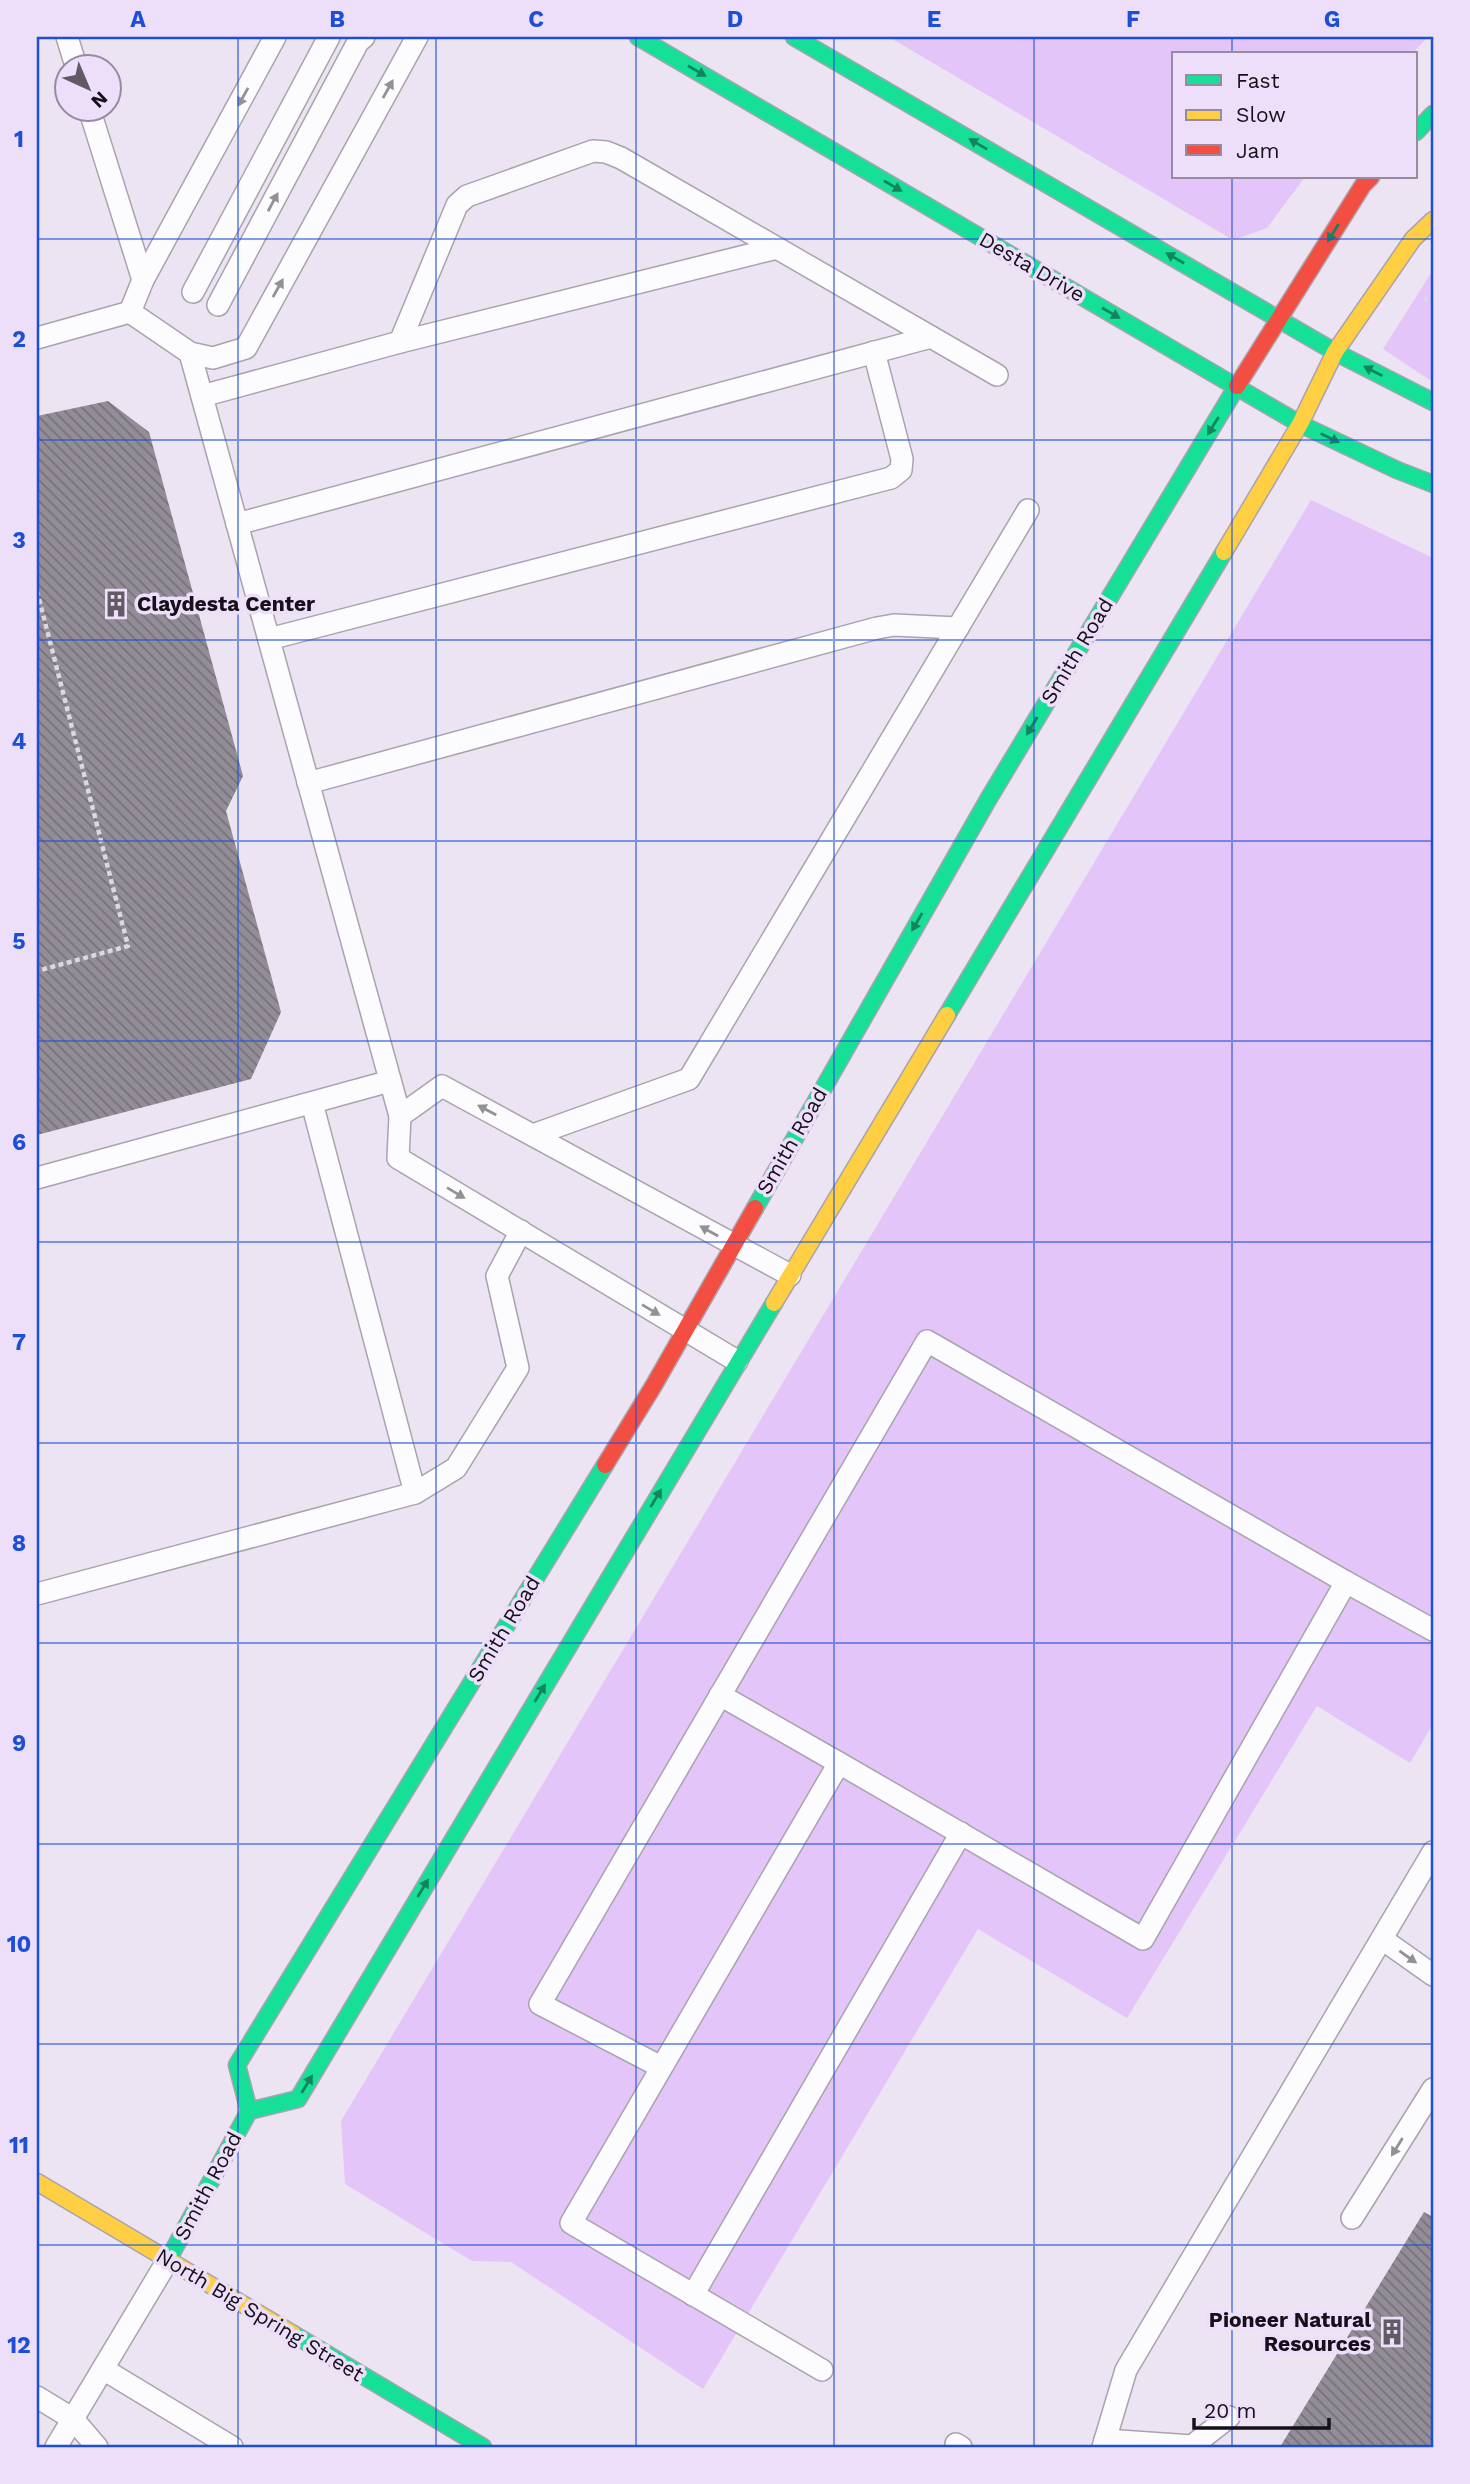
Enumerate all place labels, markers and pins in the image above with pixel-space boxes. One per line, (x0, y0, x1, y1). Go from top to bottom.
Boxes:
building icon: Claydesta Center (101, 589, 131, 619)
place label: Claydesta Center (137, 591, 315, 616)
place label: Pioneer Natural Resources (1209, 2307, 1371, 2356)
building icon: Pioneer Natural Resources (1377, 2317, 1407, 2347)

